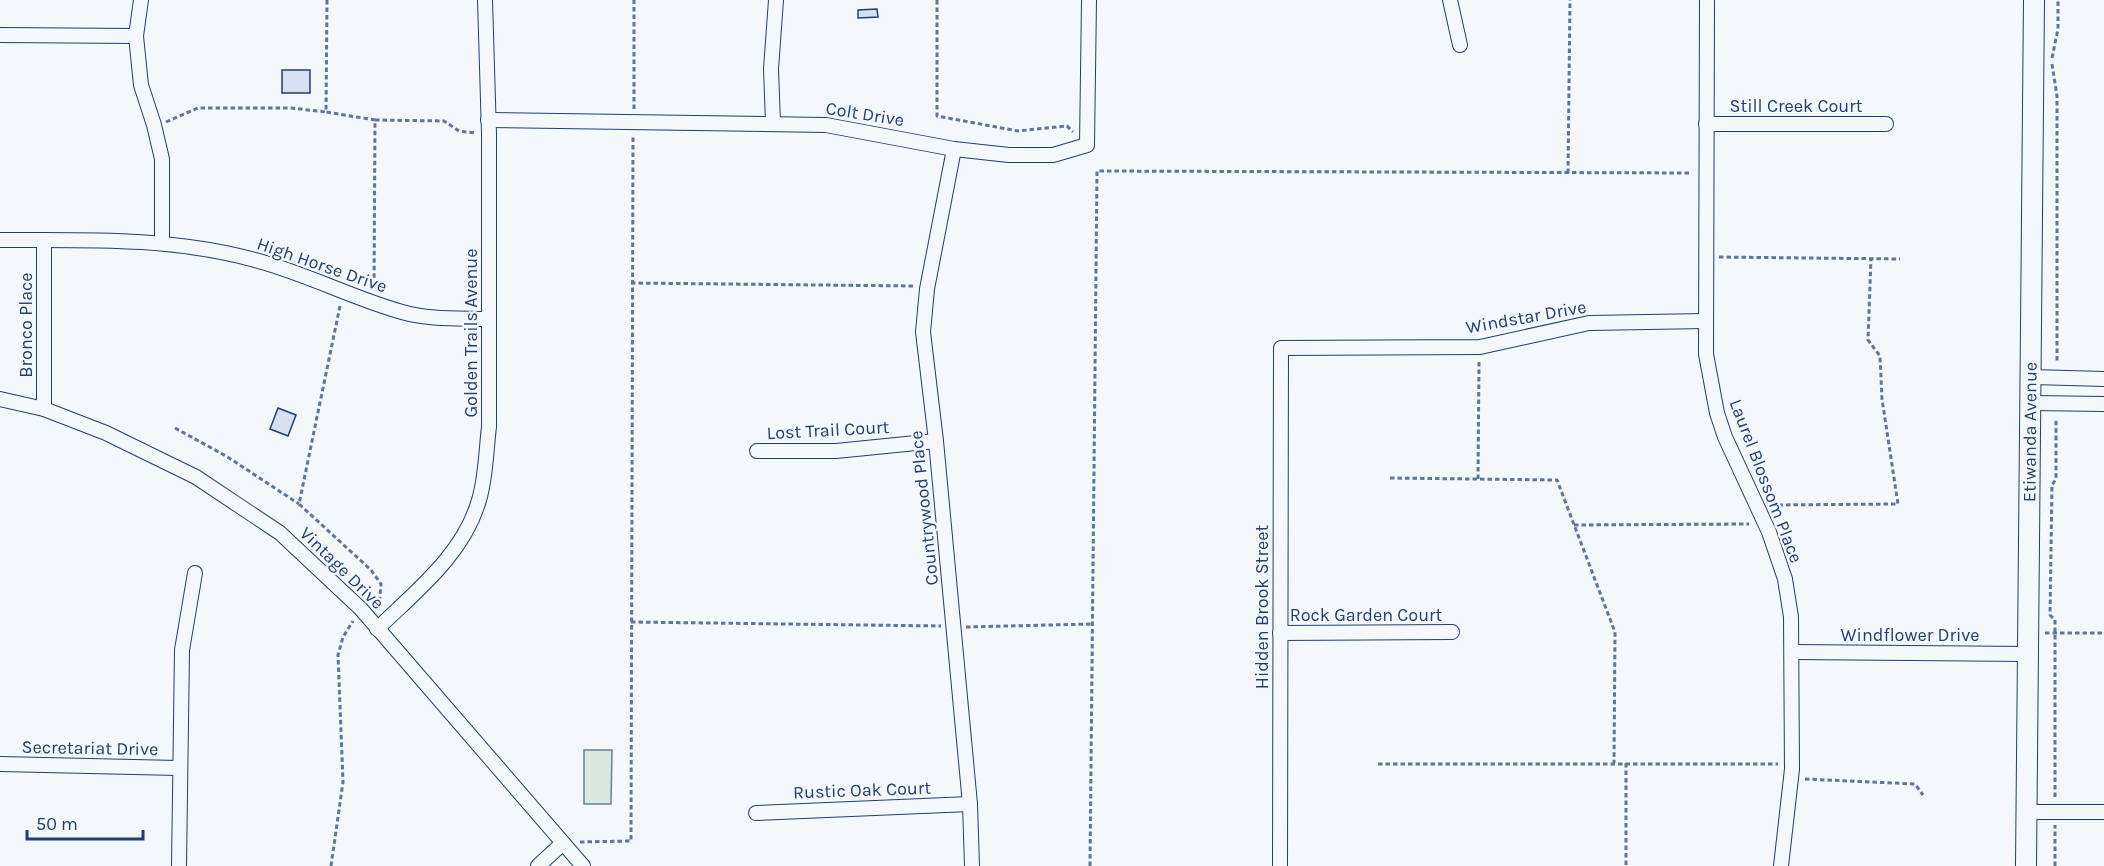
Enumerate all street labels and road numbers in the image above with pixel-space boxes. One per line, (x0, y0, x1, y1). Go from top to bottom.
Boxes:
street label: Still Creek Court (1730, 95, 1863, 117)
street label: Colt Drive (824, 97, 906, 131)
street label: High Horse Drive (254, 232, 390, 298)
street label: Golden Trails Avenue (460, 248, 482, 418)
street label: Bronco Place (15, 272, 37, 378)
street label: Windstar Drive (1464, 296, 1588, 338)
street label: Etiwanda Avenue (2018, 362, 2042, 502)
street label: Laurel Blossom Place (1725, 396, 1807, 566)
street label: Lost Trail Court (766, 416, 890, 444)
street label: Countrywood Place (905, 430, 943, 586)
street label: Vintage Drive (295, 522, 389, 614)
street label: Hidden Brook Street (1251, 525, 1273, 689)
street label: Rock Garden Court (1290, 604, 1443, 626)
street label: Windflower Drive (1840, 624, 1980, 646)
street label: Secretariat Drive (21, 736, 159, 760)
street label: Rustic Oak Court (793, 777, 932, 803)

